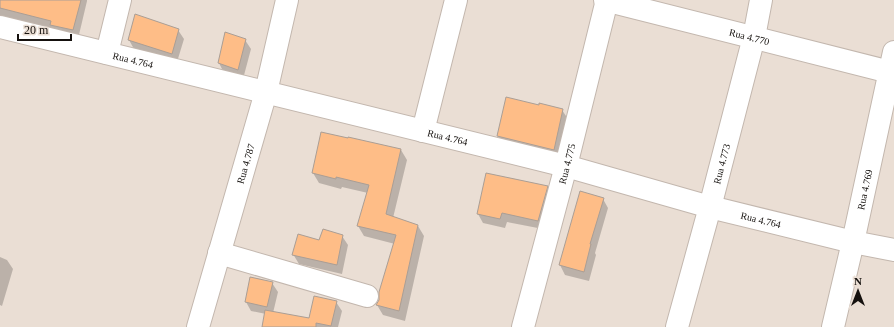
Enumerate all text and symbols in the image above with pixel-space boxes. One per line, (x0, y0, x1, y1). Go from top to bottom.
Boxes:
scale bar (18, 16, 71, 42)
text: 20 m (24, 23, 49, 37)
street label: Rua 4.770 (728, 27, 771, 47)
street label: Rua 4.764 (112, 50, 154, 70)
street label: Rua 4.764 (426, 127, 469, 148)
street label: Rua 4.787 (235, 143, 257, 185)
street label: Rua 4.775 (556, 143, 577, 185)
street label: Rua 4.773 (711, 143, 732, 185)
street label: Rua 4.769 (855, 168, 875, 211)
street label: Rua 4.764 (740, 210, 782, 230)
north arrow (838, 271, 878, 311)
text: N (854, 275, 862, 287)

